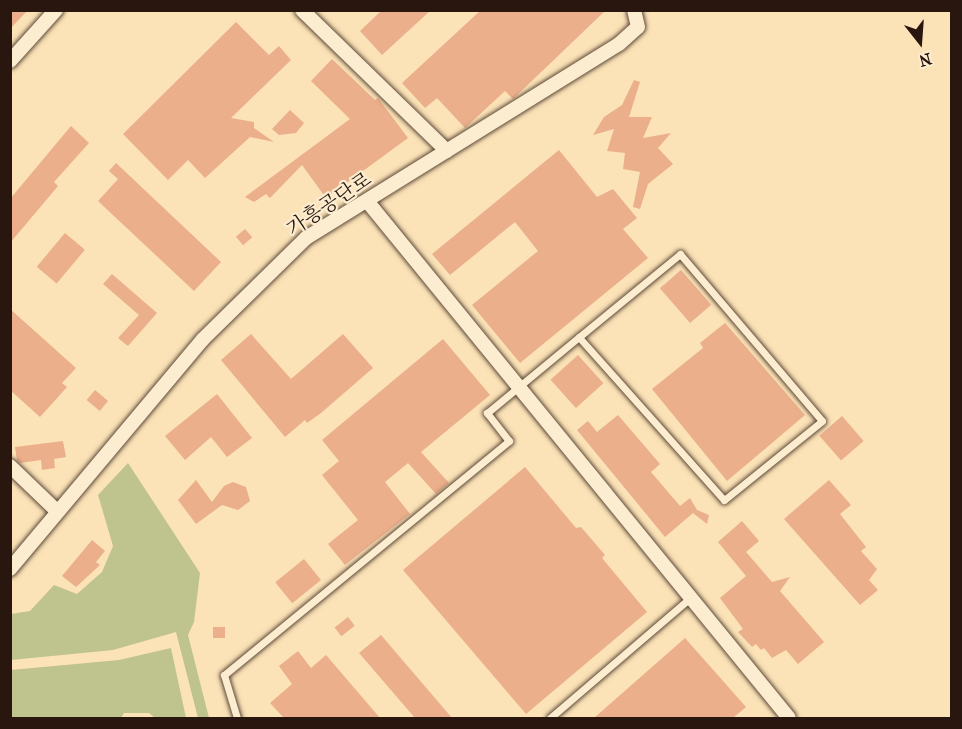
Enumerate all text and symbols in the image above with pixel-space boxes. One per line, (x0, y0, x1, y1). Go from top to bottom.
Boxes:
north arrow (890, 12, 950, 72)
text: N (917, 49, 934, 71)
street label: 가흥공단로 (282, 167, 376, 241)

